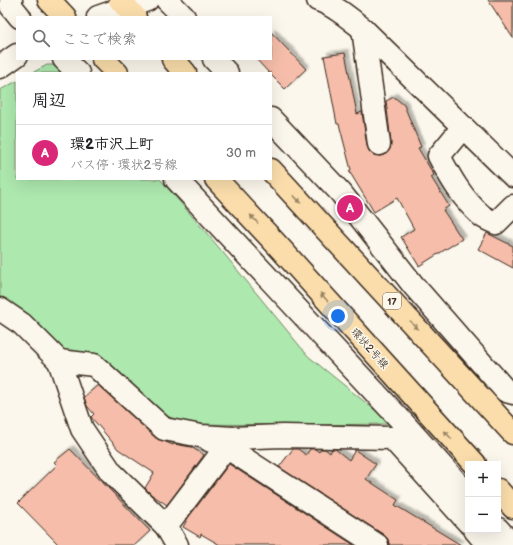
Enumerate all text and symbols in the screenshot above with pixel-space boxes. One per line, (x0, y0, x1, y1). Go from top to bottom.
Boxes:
search box (16, 16, 272, 60)
icon: search (30, 27, 52, 49)
text: ここで検索 (62, 30, 137, 49)
text: 周辺 (32, 91, 66, 111)
text: 環2市沢上町 (70, 135, 154, 154)
text: A (41, 145, 49, 161)
text: 30 m (226, 145, 256, 161)
text: バス停 · 環状2号線 (70, 157, 177, 173)
pin: A (337, 193, 363, 223)
one-way arrow (292, 194, 302, 204)
one-way arrow (249, 214, 258, 224)
one-way arrow (320, 292, 329, 301)
road number: 17 (383, 293, 401, 309)
your location (328, 306, 348, 326)
one-way arrow (409, 320, 419, 330)
street label: 環状2号線 (348, 325, 391, 371)
one-way arrow (444, 430, 453, 440)
map controls (465, 461, 501, 533)
button: + (465, 461, 501, 497)
button: − (465, 497, 501, 533)

